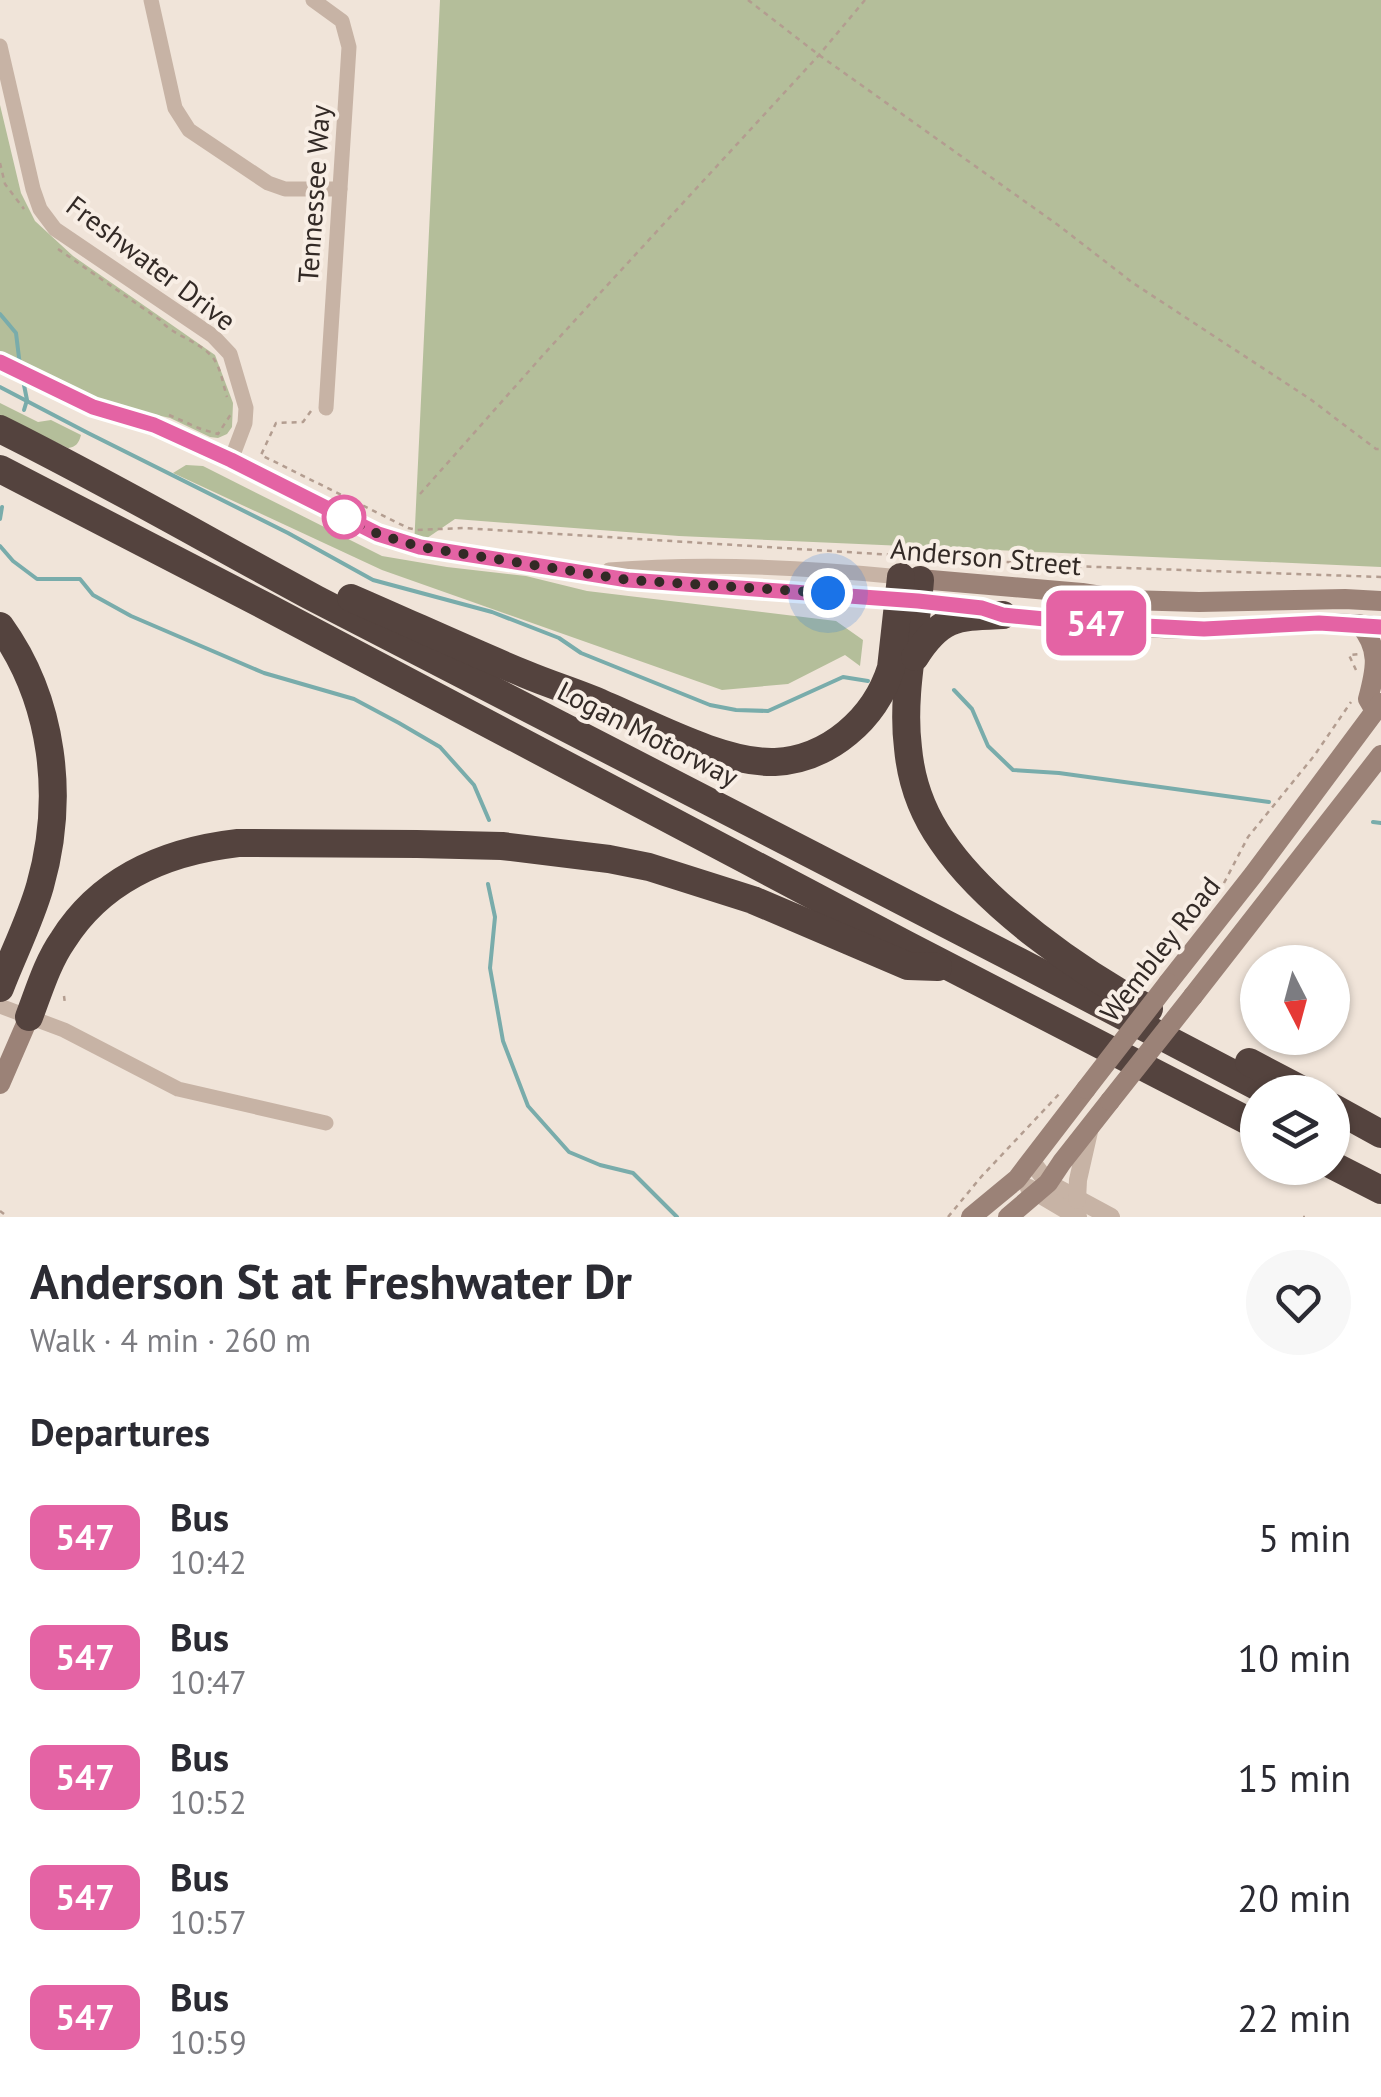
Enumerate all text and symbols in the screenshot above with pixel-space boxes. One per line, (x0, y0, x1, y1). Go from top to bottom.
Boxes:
street label: Tennessee Way (289, 104, 338, 284)
street label: Freshwater Drive (59, 187, 243, 338)
unlabelled marker (323, 496, 365, 538)
street label: Anderson Street (889, 530, 1084, 583)
your location (803, 568, 853, 618)
line badge: 547 (1038, 590, 1154, 656)
text: 547 (1066, 600, 1126, 646)
street label: Logan Motorway (552, 672, 745, 795)
street label: Wembley Road (1091, 868, 1228, 1029)
north arrow (1240, 945, 1350, 1055)
map controls (1240, 945, 1350, 1185)
button: layers (1240, 1075, 1350, 1185)
text: Anderson St at Freshwater Dr (30, 1250, 632, 1312)
button: heart (1246, 1250, 1351, 1355)
text: Walk · 4 min · 260 m (30, 1319, 311, 1361)
text: Departures (30, 1407, 210, 1456)
text: Bus (170, 1492, 229, 1541)
text: 5 min (1258, 1513, 1351, 1562)
text: 547 (55, 1514, 115, 1560)
text: 10:42 (170, 1541, 247, 1583)
text: Bus (170, 1612, 229, 1661)
text: 10 min (1238, 1633, 1351, 1682)
text: 547 (55, 1634, 115, 1680)
text: 10:47 (170, 1661, 247, 1703)
text: Bus (170, 1732, 229, 1781)
text: 15 min (1238, 1753, 1351, 1802)
text: 547 (55, 1754, 115, 1800)
text: 10:52 (170, 1781, 247, 1823)
text: Bus (170, 1852, 229, 1901)
text: 20 min (1238, 1873, 1351, 1922)
text: 547 (55, 1874, 115, 1920)
text: 10:57 (170, 1901, 247, 1943)
text: Bus (170, 1972, 229, 2021)
text: 22 min (1238, 1993, 1351, 2042)
text: 547 (55, 1994, 115, 2040)
text: 10:59 (170, 2021, 247, 2063)

